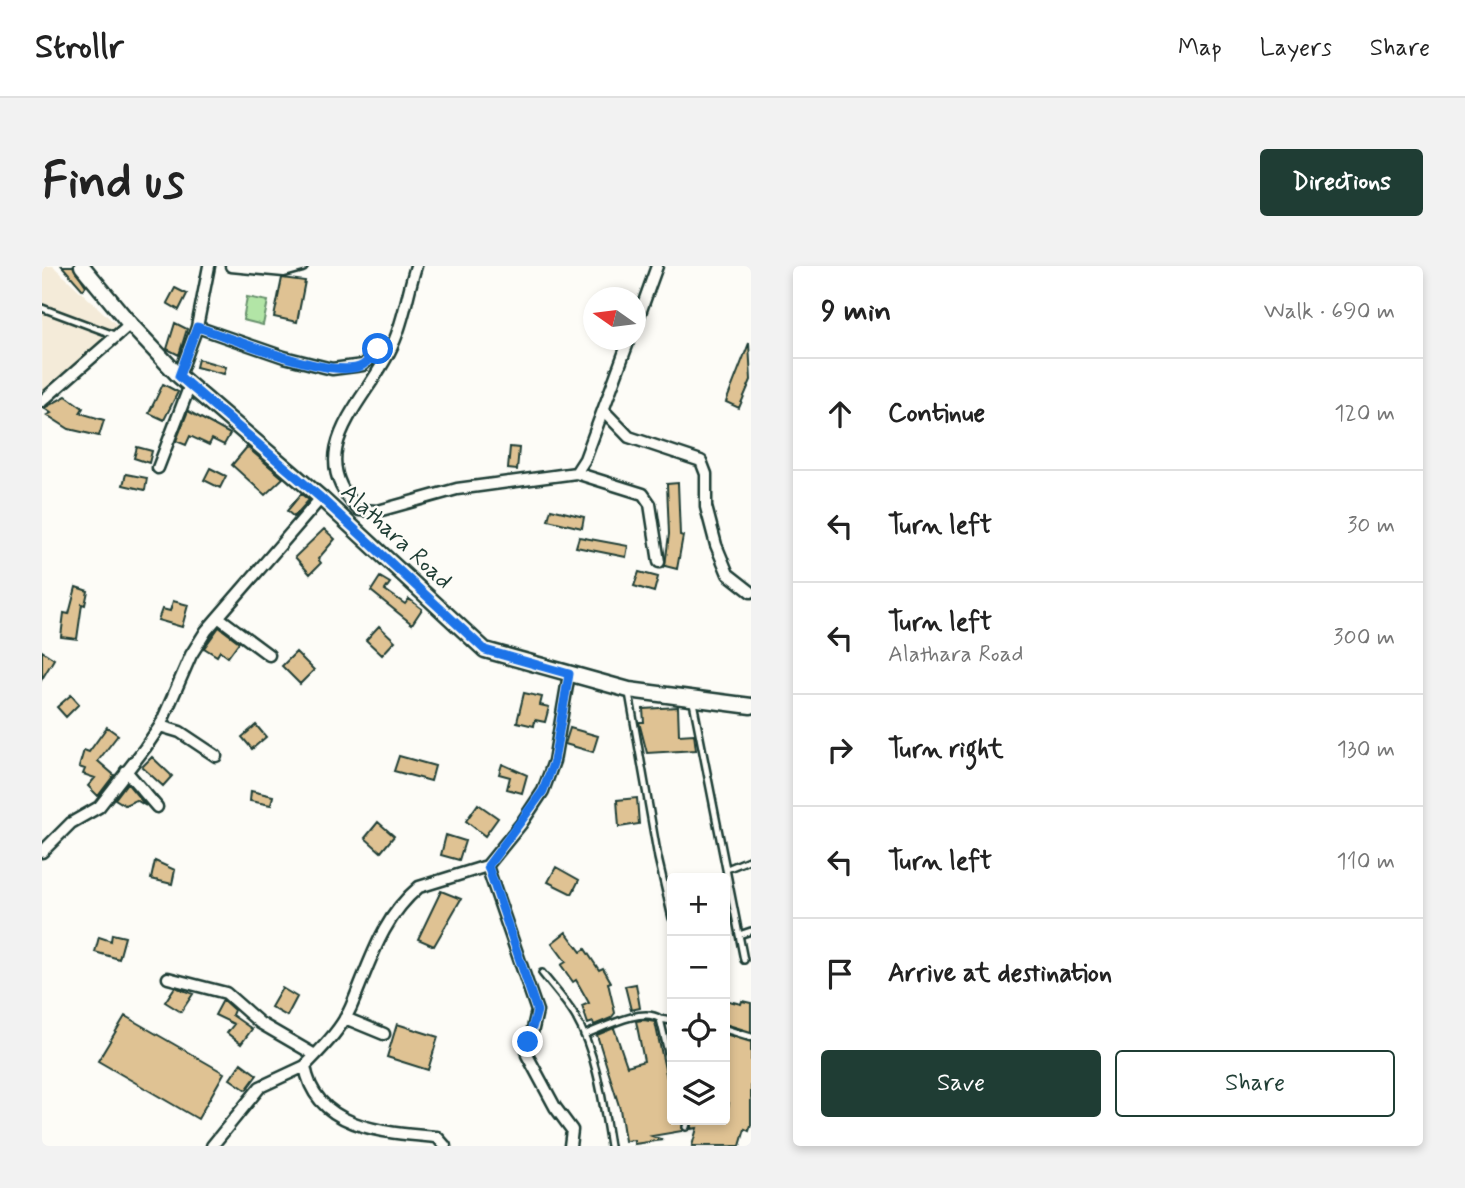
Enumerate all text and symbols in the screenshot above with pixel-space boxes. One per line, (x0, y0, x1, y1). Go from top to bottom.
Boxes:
text: Strollr (35, 26, 124, 70)
text: Map (1178, 33, 1222, 64)
text: Layers (1260, 33, 1332, 64)
text: Share (1370, 33, 1430, 64)
button: Directions (1260, 149, 1423, 216)
text: Find us (42, 150, 185, 215)
north arrow (583, 287, 646, 350)
text: 9 min (821, 292, 891, 331)
text: Walk · 690 m (1264, 297, 1395, 327)
route start (362, 333, 393, 364)
icon: ahead (821, 395, 859, 433)
text: Continue (888, 397, 985, 431)
text: 120 m (1334, 399, 1395, 429)
street label: Alathara Road (334, 477, 458, 597)
icon: left (821, 507, 859, 545)
text: Turn left (888, 509, 992, 543)
text: 30 m (1347, 511, 1395, 541)
text: Turn left (888, 606, 992, 640)
icon: left (821, 619, 859, 657)
text: 300 m (1333, 623, 1395, 653)
text: Alathara Road (888, 640, 1024, 670)
icon: right (821, 731, 859, 769)
text: Turn right (888, 733, 1004, 767)
text: 130 m (1337, 735, 1395, 765)
icon: left (821, 843, 859, 881)
text: Turn left (888, 845, 992, 879)
text: 110 m (1336, 847, 1395, 877)
map controls (667, 873, 730, 1125)
button: + (667, 873, 730, 936)
button: − (667, 936, 730, 999)
icon: arrive (821, 955, 859, 993)
text: Arrive at destination (888, 957, 1112, 991)
button: locate (667, 999, 730, 1062)
route end (512, 1026, 543, 1057)
button: Save (821, 1050, 1101, 1117)
button: Share (1115, 1050, 1395, 1117)
button: layers (667, 1062, 730, 1125)

